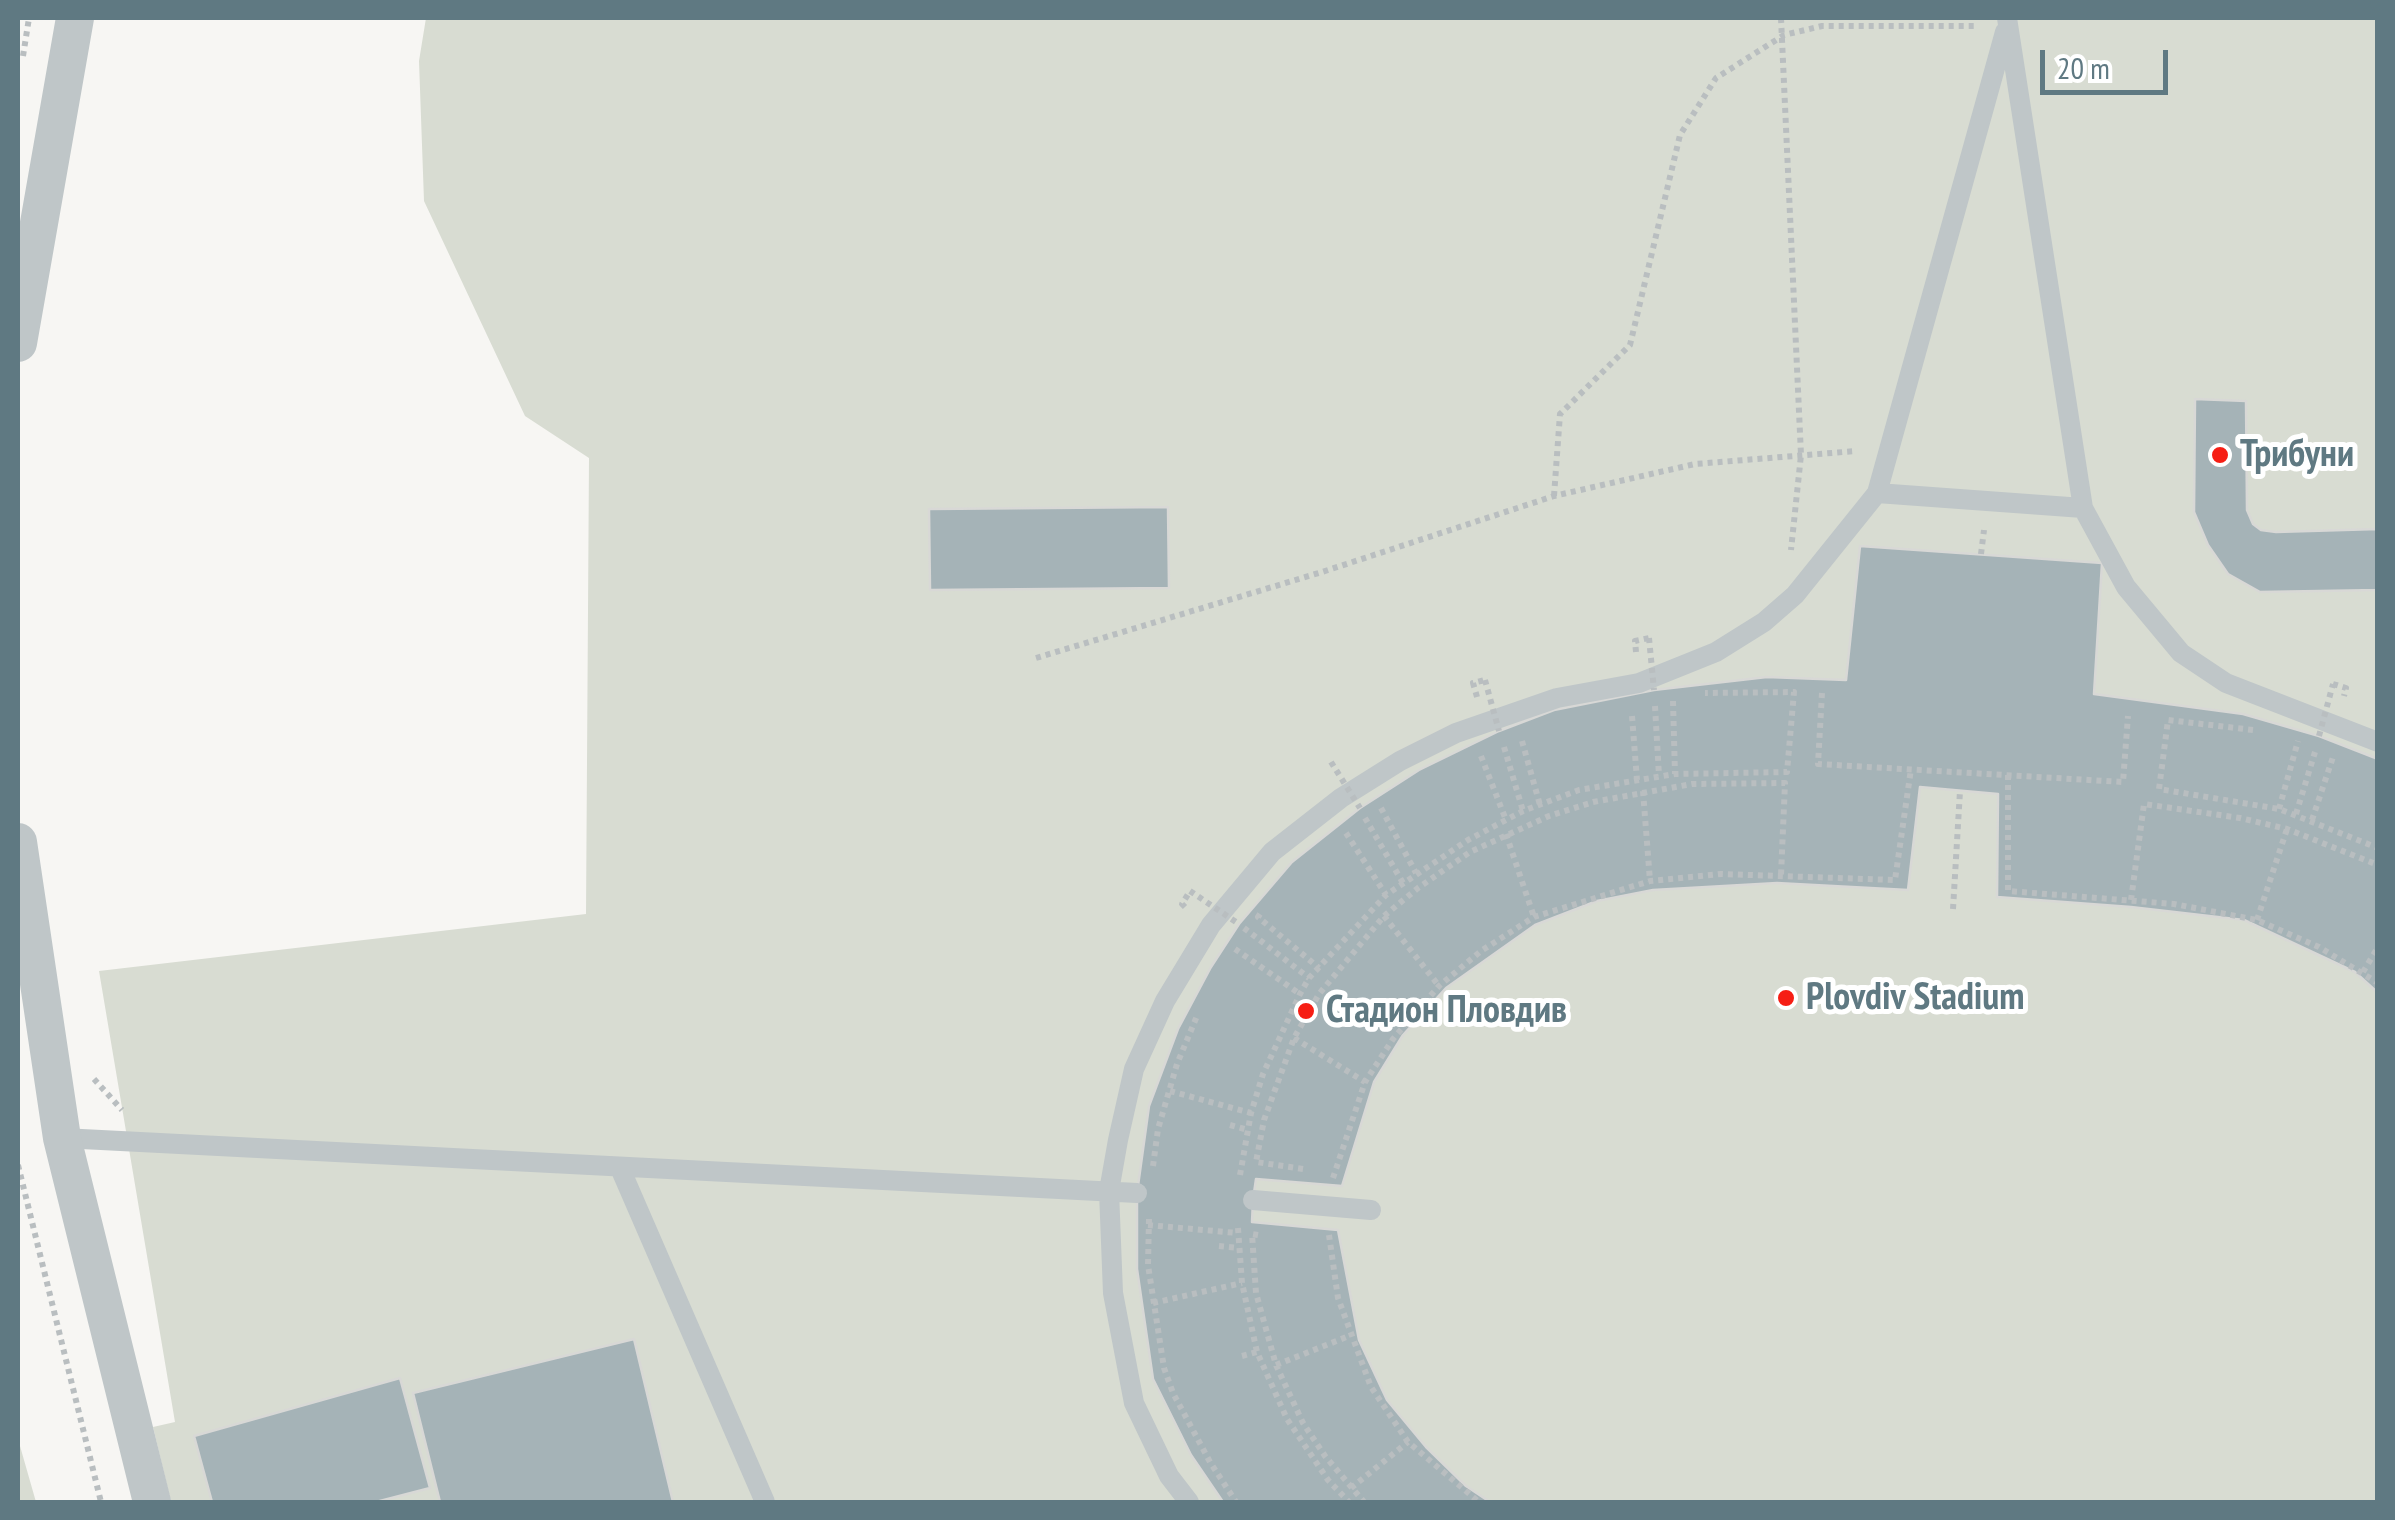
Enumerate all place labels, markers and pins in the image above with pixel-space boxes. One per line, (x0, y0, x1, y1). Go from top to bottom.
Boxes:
place label: Трибуни (2240, 432, 2354, 478)
marker: Трибуни (2209, 444, 2231, 466)
place label: Plovdiv Stadium (1806, 975, 2024, 1021)
marker: Plovdiv Stadium (1775, 987, 1797, 1009)
place label: Стадион Пловдив (1326, 988, 1567, 1034)
marker: Стадион Пловдив (1295, 1000, 1317, 1022)

